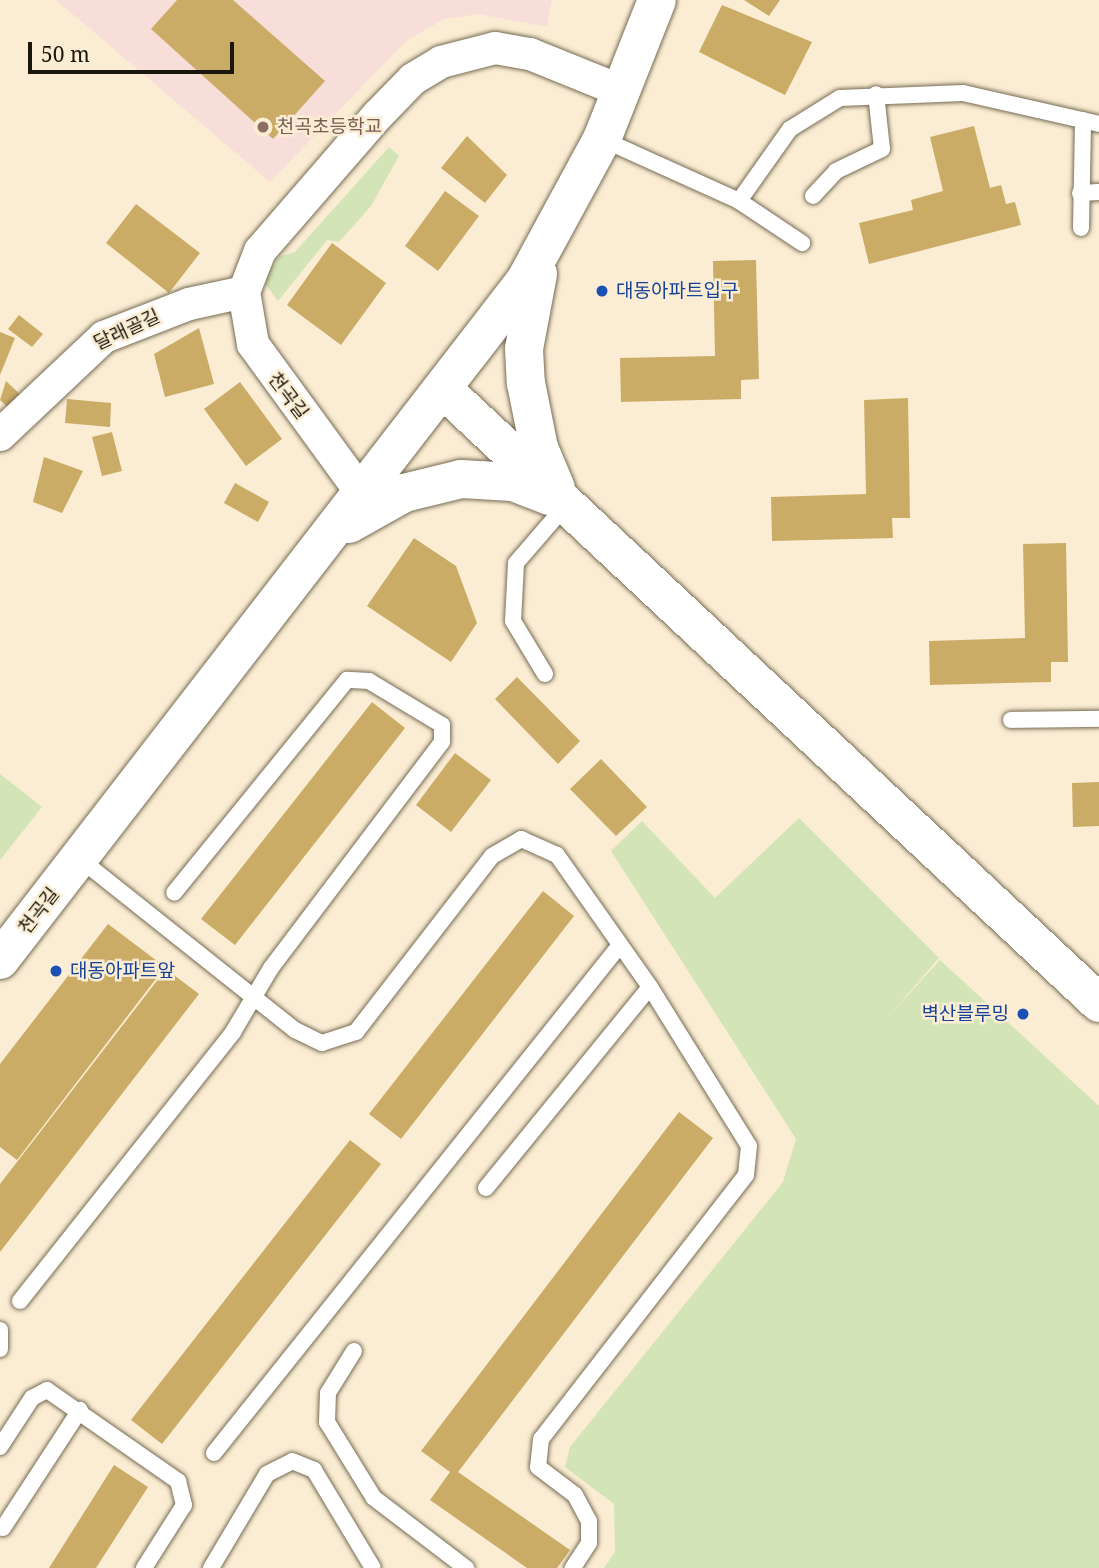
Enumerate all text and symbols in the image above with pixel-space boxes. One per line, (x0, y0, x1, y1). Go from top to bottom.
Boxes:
scale bar (32, 28, 238, 72)
text: 50 m (41, 40, 90, 68)
place label: 천곡초등학교 (277, 116, 382, 138)
marker: 천곡초등학교 (255, 119, 271, 135)
place label: 대동아파트입구 (616, 280, 738, 302)
marker: 대동아파트입구 (594, 283, 610, 299)
street label: 달래골길 (90, 305, 164, 355)
street label: 천곡길 (263, 368, 313, 424)
street label: 천곡길 (14, 883, 64, 939)
place label: 대동아파트앞 (70, 960, 175, 982)
marker: 대동아파트앞 (48, 963, 64, 979)
place label: 벽산블루밍 (922, 1003, 1009, 1025)
marker: 벽산블루밍 (1015, 1006, 1031, 1022)

